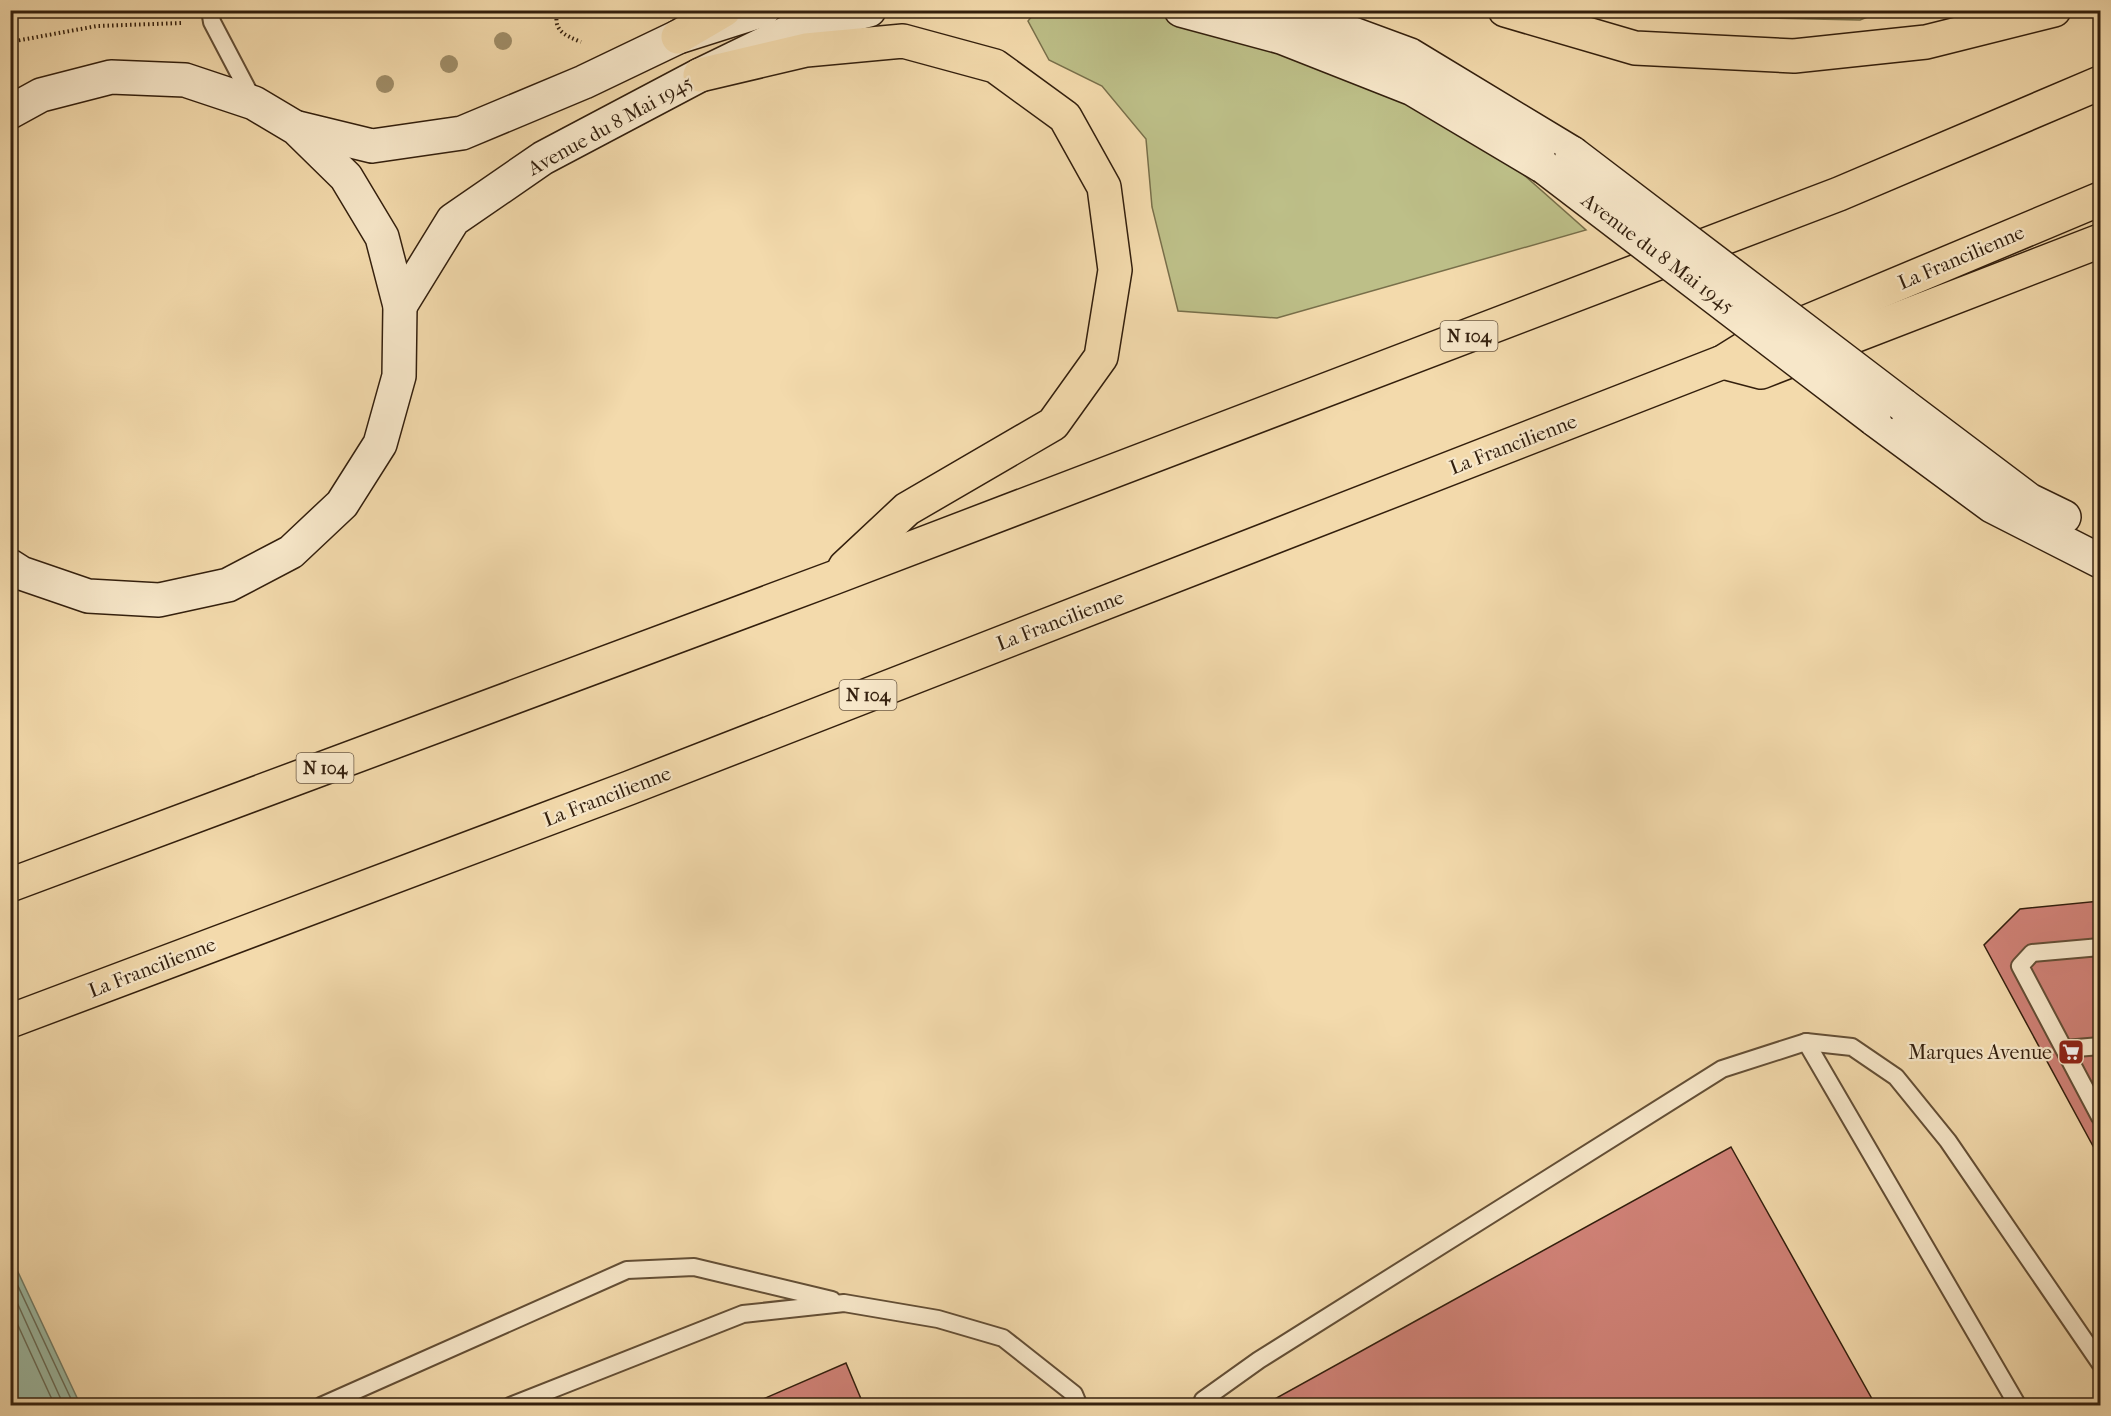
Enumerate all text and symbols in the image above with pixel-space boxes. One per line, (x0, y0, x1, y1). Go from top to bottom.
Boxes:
street label: Avenue du 8 Mai 1945 (523, 71, 697, 181)
street label: Avenue du 8 Mai 1945 (1576, 188, 1738, 318)
street label: La Francilienne (1895, 221, 2028, 294)
road number: N 104 (1440, 321, 1498, 351)
street label: La Francilienne (1446, 410, 1580, 479)
street label: La Francilienne (993, 586, 1127, 655)
road number: N 104 (840, 680, 896, 710)
road number: N 104 (296, 753, 354, 783)
street label: La Francilienne (540, 762, 674, 831)
street label: La Francilienne (85, 933, 219, 1002)
supermarket icon: Marques Avenue (2056, 1037, 2086, 1067)
place label: Marques Avenue (1908, 1041, 2052, 1064)

